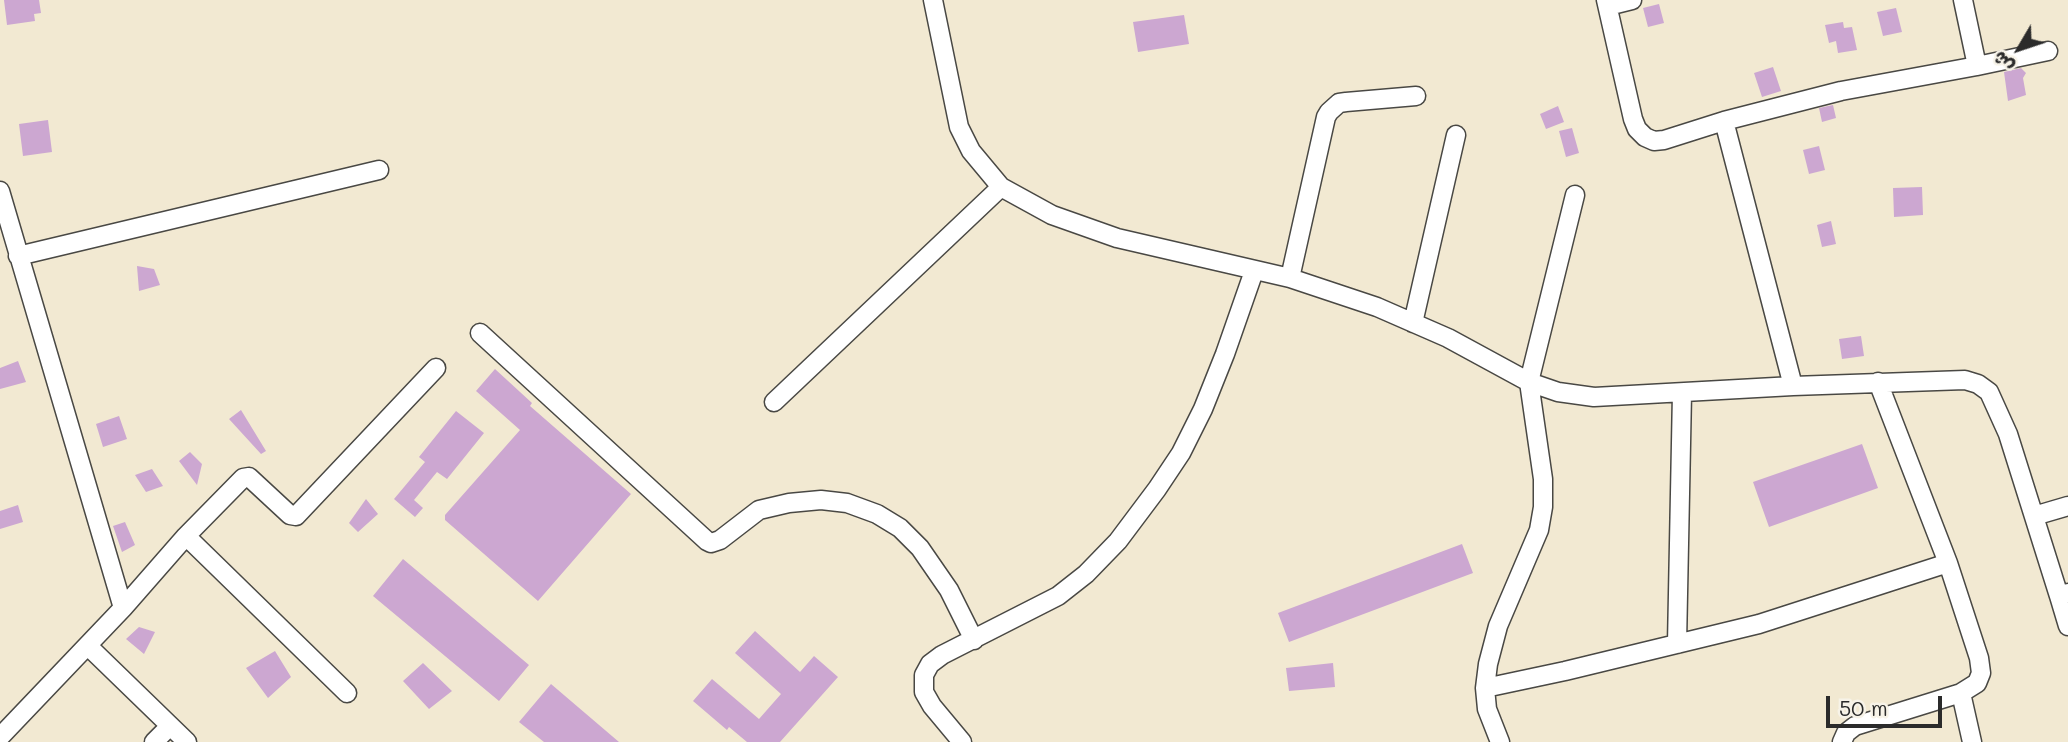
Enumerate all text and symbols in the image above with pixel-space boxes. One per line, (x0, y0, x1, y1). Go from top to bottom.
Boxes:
north arrow (1984, 14, 2054, 84)
text: ش (1986, 47, 2019, 79)
scale bar (1830, 682, 1946, 726)
text: 50 m (1839, 694, 1888, 721)

